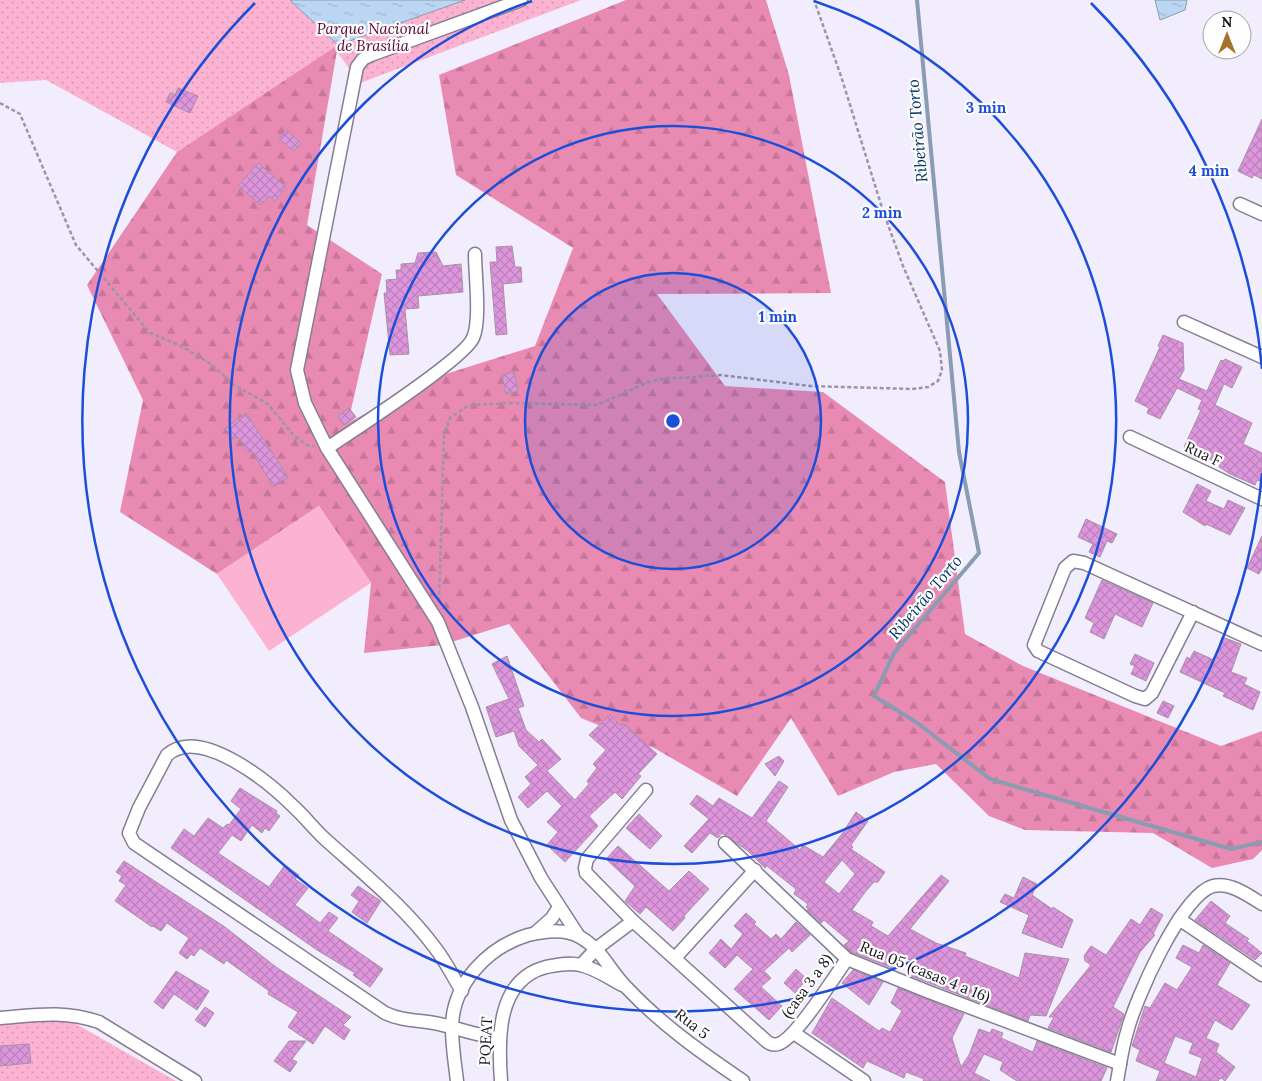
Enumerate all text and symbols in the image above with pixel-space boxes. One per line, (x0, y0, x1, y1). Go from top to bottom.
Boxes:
north arrow (1202, 10, 1252, 60)
text: N (1222, 13, 1233, 31)
park label: Parque Nacional de Brasília (317, 19, 430, 55)
water label: Ribeirão Torto (903, 78, 931, 184)
text: 3 min (966, 98, 1007, 117)
text: 4 min (1189, 161, 1230, 180)
text: 2 min (862, 203, 903, 222)
text: 1 min (759, 307, 798, 326)
centre of rings (664, 412, 682, 430)
street label: Rua F (1182, 437, 1225, 470)
water label: Ribeirão Torto (884, 551, 966, 643)
street label: Rua 05 (casas 4 a 16) (857, 937, 994, 1007)
street label: (casa 3 a 8) (777, 949, 837, 1022)
street label: Rua 5 (671, 1004, 713, 1043)
street label: PQEAT (475, 1016, 496, 1066)

